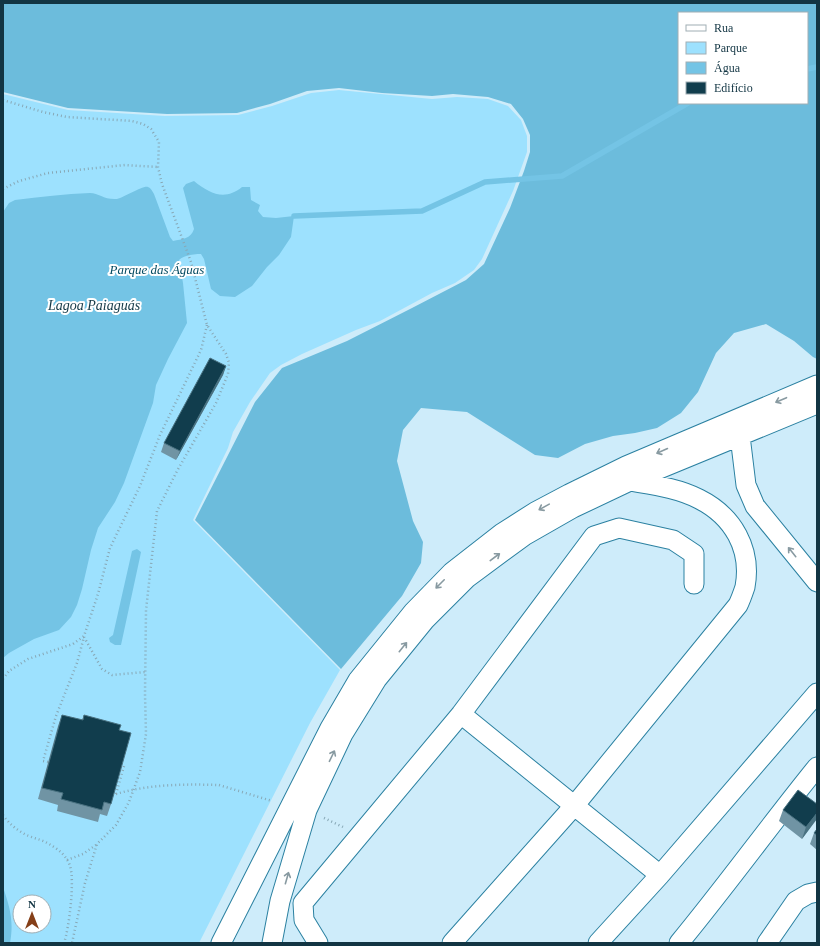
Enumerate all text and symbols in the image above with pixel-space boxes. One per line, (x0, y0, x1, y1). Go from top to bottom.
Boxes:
legend (678, 12, 808, 104)
text: Rua (714, 21, 734, 35)
text: Parque (714, 41, 747, 55)
text: Água (714, 61, 741, 75)
text: Edifício (714, 81, 753, 95)
park label: Parque das Águas (109, 262, 204, 277)
water label: Lagoa Paiaguás (47, 298, 141, 313)
one-way arrow (775, 396, 787, 404)
one-way arrow (656, 448, 668, 455)
one-way arrow (538, 504, 550, 511)
one-way arrow (788, 546, 797, 557)
one-way arrow (490, 553, 501, 561)
one-way arrow (435, 579, 445, 589)
one-way arrow (398, 642, 407, 653)
one-way arrow (329, 751, 336, 763)
one-way arrow (284, 871, 291, 884)
north arrow (12, 894, 52, 934)
text: N (28, 898, 36, 910)

